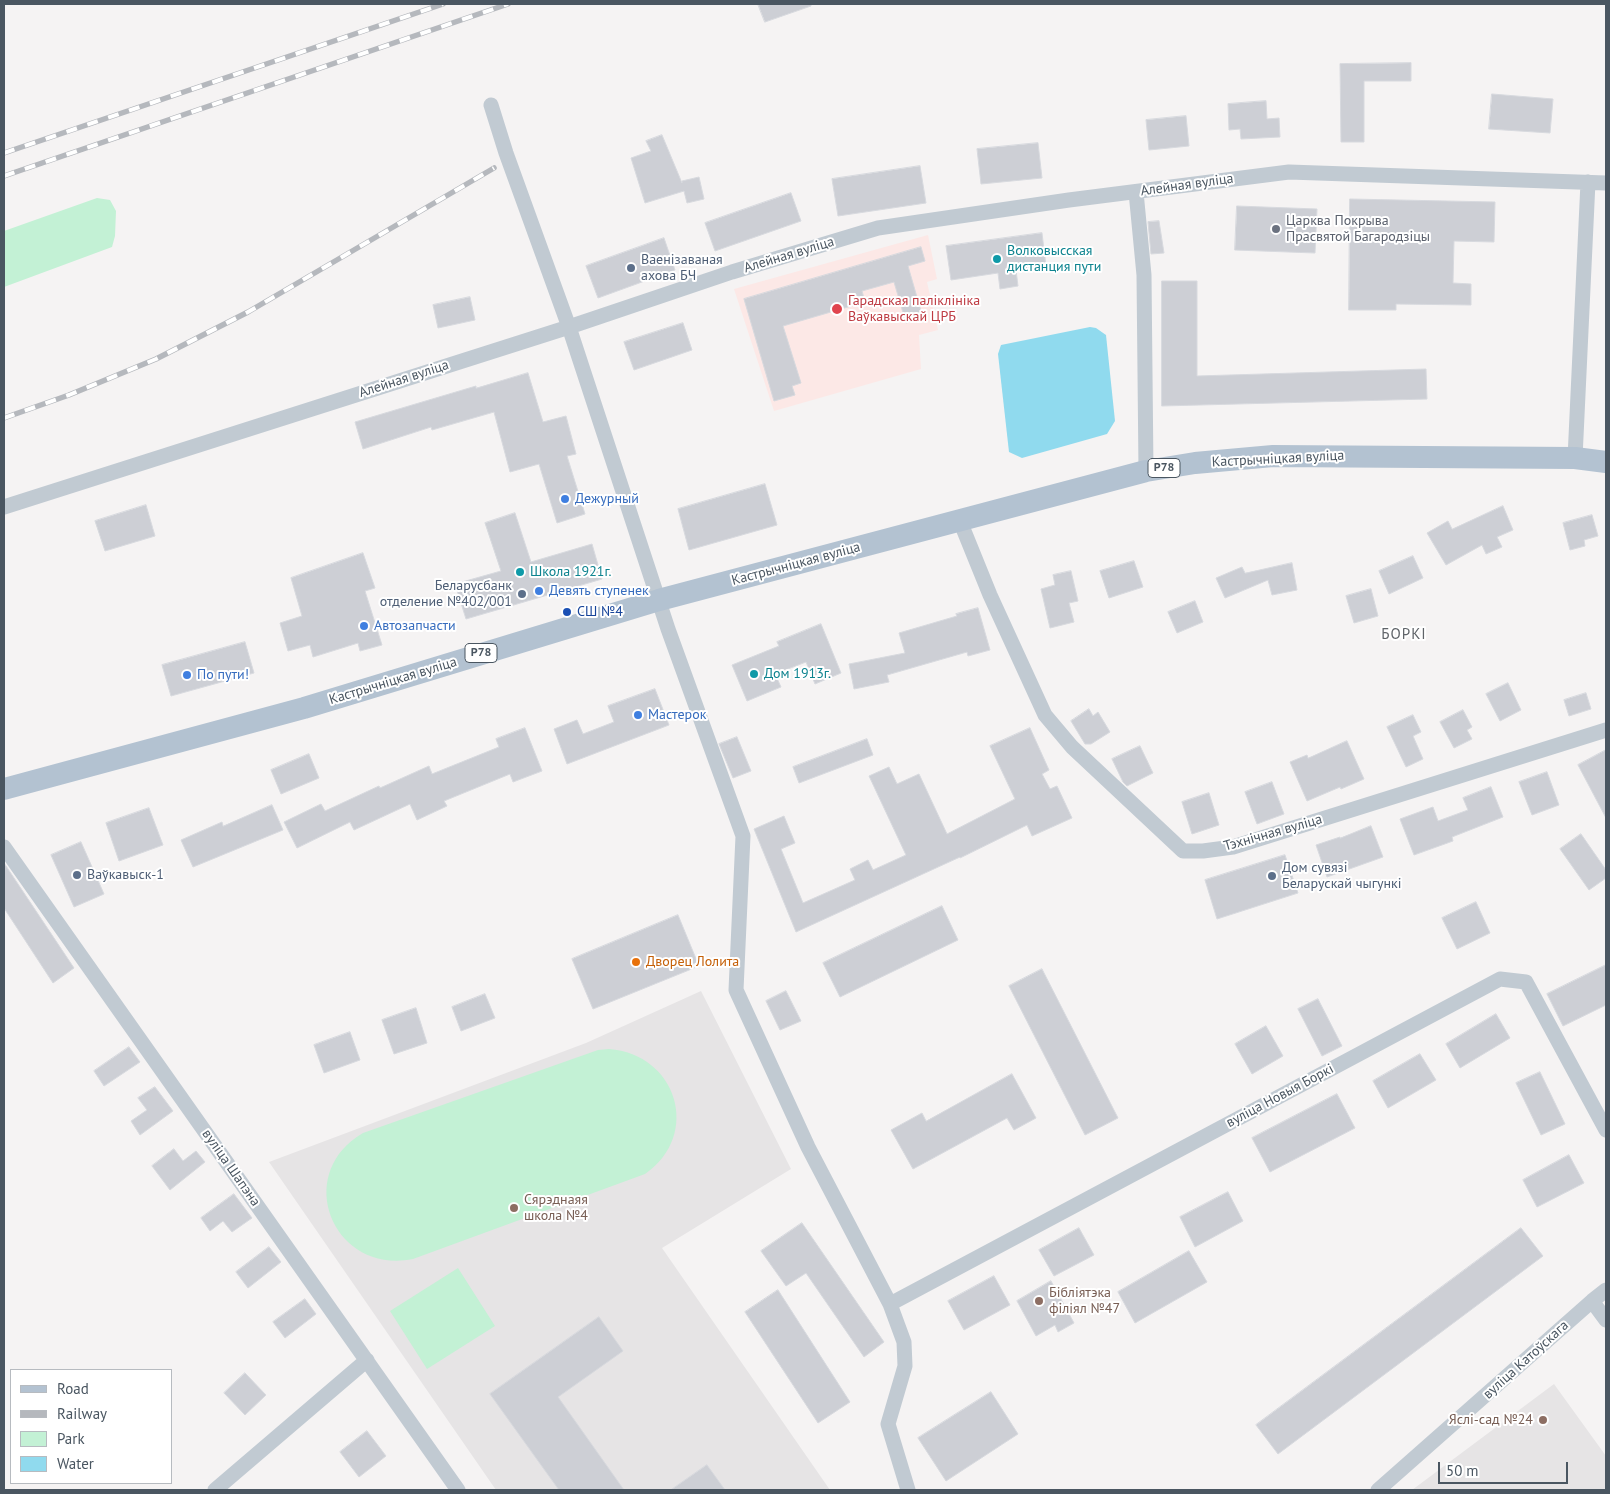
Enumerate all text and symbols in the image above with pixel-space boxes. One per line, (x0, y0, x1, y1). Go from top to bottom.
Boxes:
street label: Алейная вуліца (1140, 170, 1234, 200)
place label: Царква Покрыва Прасвятой Багародзіцы (1286, 213, 1430, 246)
marker: Царква Покрыва Прасвятой Багародзіцы (1270, 223, 1282, 235)
street label: Алейная вуліца (742, 233, 836, 277)
place label: Волковысская дистанция пути (1007, 243, 1101, 276)
place label: Ваенізаваная ахова БЧ (641, 252, 723, 284)
marker: Волковысская дистанция пути (991, 253, 1003, 265)
marker: Ваенізаваная ахова БЧ (625, 262, 637, 274)
place label: Гарадская паліклініка Ваўкавыскай ЦРБ (848, 293, 980, 326)
marker: Гарадская паліклініка Ваўкавыскай ЦРБ (830, 302, 844, 316)
street label: Алейная вуліца (357, 357, 451, 401)
street label: Кастрычніцкая вуліца (1211, 447, 1345, 471)
road number: Р78 (1148, 458, 1180, 478)
place label: Дежурный (575, 491, 639, 507)
marker: Дежурный (559, 493, 571, 505)
street label: Кастрычніцкая вуліца (730, 539, 862, 589)
place label: Школа 1921г. (530, 564, 612, 580)
marker: Школа 1921г. (514, 566, 526, 578)
place label: Беларусбанк отделение №402/001 (380, 578, 512, 610)
place label: Девять ступенек (549, 583, 649, 599)
marker: Девять ступенек (533, 585, 545, 597)
marker: Беларусбанк отделение №402/001 (516, 588, 528, 600)
place label: СШ №4 (577, 604, 623, 620)
marker: СШ №4 (561, 606, 573, 618)
place label: Автозапчасти (374, 618, 456, 634)
marker: Автозапчасти (358, 620, 370, 632)
district label: БОРКІ (1381, 626, 1427, 644)
road number: Р78 (465, 644, 497, 662)
street label: Кастрычніцкая вуліца (327, 654, 459, 708)
place label: Дом 1913г. (764, 666, 831, 682)
place label: По пути! (197, 667, 249, 683)
marker: Дом 1913г. (748, 668, 760, 680)
marker: По пути! (181, 669, 193, 681)
place label: Мастерок (648, 707, 706, 723)
marker: Мастерок (632, 709, 644, 721)
street label: Тэхнічная вуліца (1222, 811, 1324, 855)
place label: Дом сувязі Беларускай чыгункі (1282, 860, 1401, 892)
place label: Ваўкавыск-1 (87, 867, 164, 883)
marker: Ваўкавыск-1 (71, 869, 83, 881)
marker: Дом сувязі Беларускай чыгункі (1266, 870, 1278, 882)
place label: Дворец Лолита (646, 954, 739, 970)
marker: Дворец Лолита (630, 956, 642, 968)
street label: вуліца Новыя Боркі (1223, 1061, 1337, 1131)
street label: вуліца Шапэна (198, 1126, 264, 1210)
place label: Сярэднаяя школа №4 (524, 1192, 588, 1224)
marker: Сярэднаяя школа №4 (508, 1202, 520, 1214)
place label: Бібліятэка філіял №47 (1049, 1285, 1120, 1318)
marker: Бібліятэка філіял №47 (1033, 1295, 1045, 1307)
street label: вуліца Катоўскага (1480, 1317, 1572, 1403)
legend (10, 1369, 172, 1484)
text: Road (57, 1379, 89, 1398)
text: Railway (57, 1404, 107, 1423)
place label: Яслі-сад №24 (1449, 1412, 1533, 1428)
marker: Яслі-сад №24 (1537, 1414, 1549, 1426)
text: Park (57, 1429, 85, 1448)
scale bar (1440, 1452, 1570, 1484)
text: Water (57, 1454, 94, 1473)
text: 50 m (1446, 1461, 1479, 1480)

